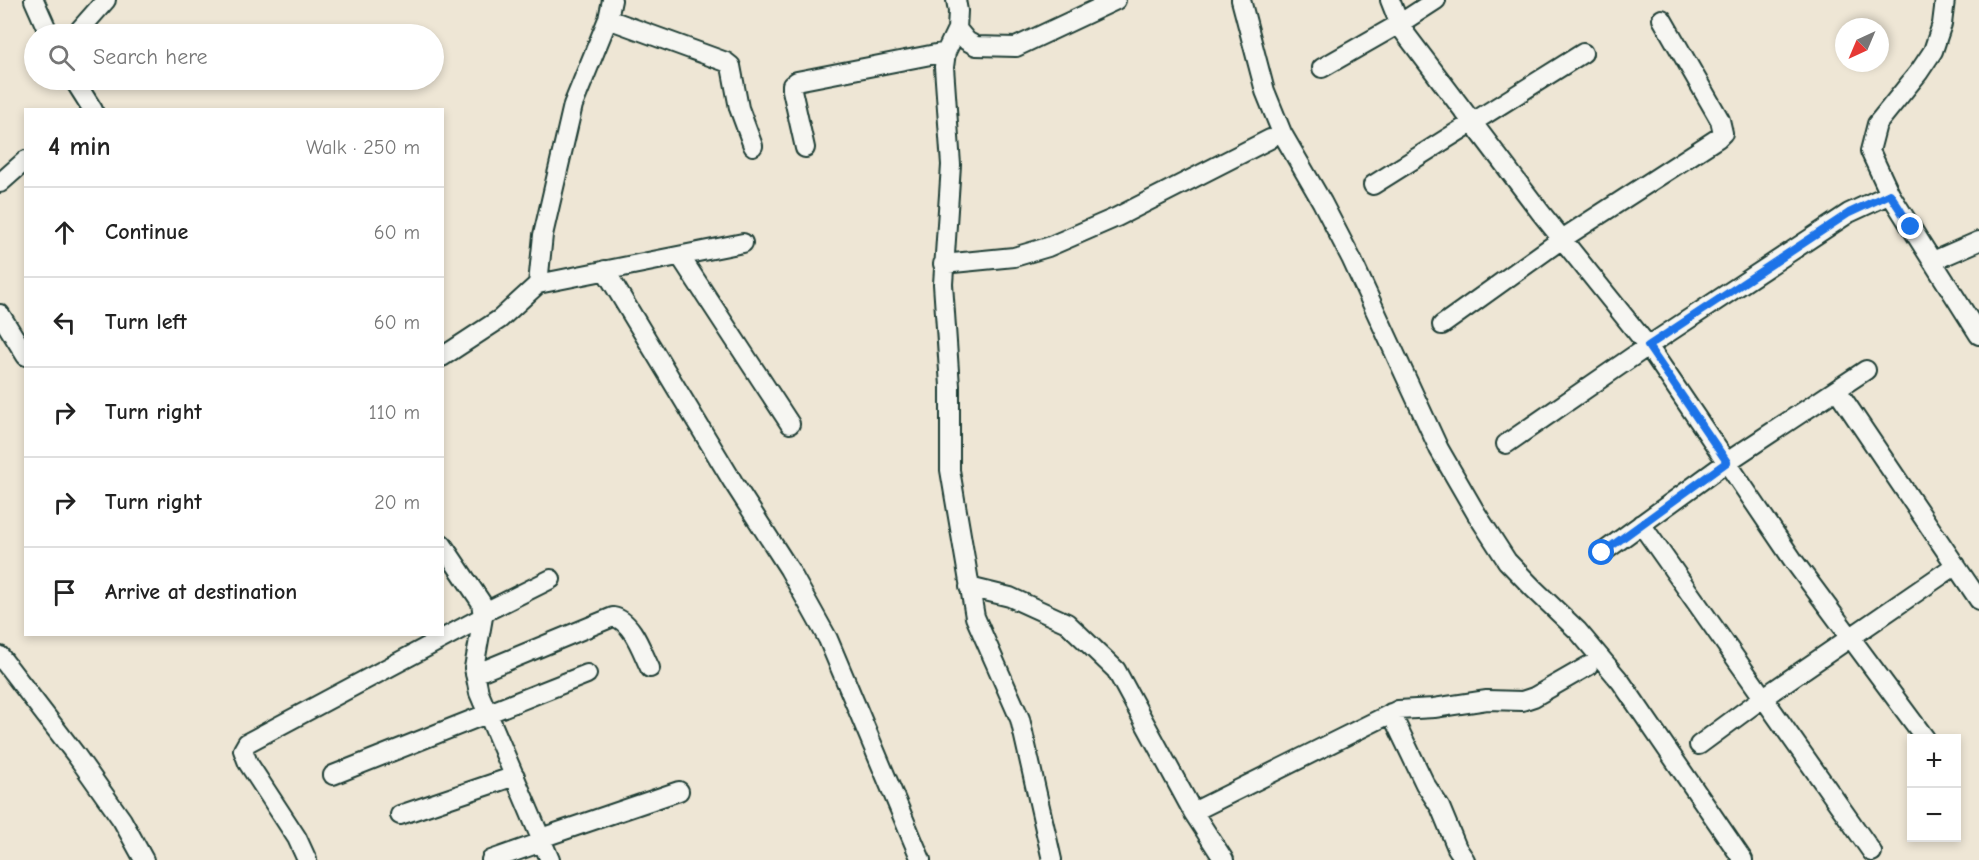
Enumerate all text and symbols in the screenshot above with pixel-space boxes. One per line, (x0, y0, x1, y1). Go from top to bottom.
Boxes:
north arrow (1835, 18, 1889, 72)
search box (24, 24, 444, 90)
icon: search (45, 41, 78, 74)
text: Search here (93, 44, 208, 70)
text: 4 min (48, 132, 111, 162)
text: Walk · 250 m (306, 136, 420, 159)
route end (1897, 213, 1923, 239)
icon: ahead (48, 216, 81, 249)
text: Continue (105, 219, 188, 245)
text: 60 m (374, 221, 420, 244)
icon: left (48, 306, 81, 339)
text: Turn left (105, 309, 187, 335)
text: 60 m (374, 311, 420, 334)
icon: right (48, 396, 81, 429)
text: Turn right (105, 399, 202, 425)
text: 110 m (369, 401, 420, 424)
icon: right (48, 486, 81, 519)
text: Turn right (105, 489, 202, 515)
text: 20 m (374, 491, 420, 514)
route start (1588, 539, 1614, 565)
icon: arrive (48, 576, 81, 609)
text: Arrive at destination (105, 579, 297, 605)
map controls (1907, 734, 1961, 842)
button: + (1907, 734, 1961, 788)
button: − (1907, 788, 1961, 842)

